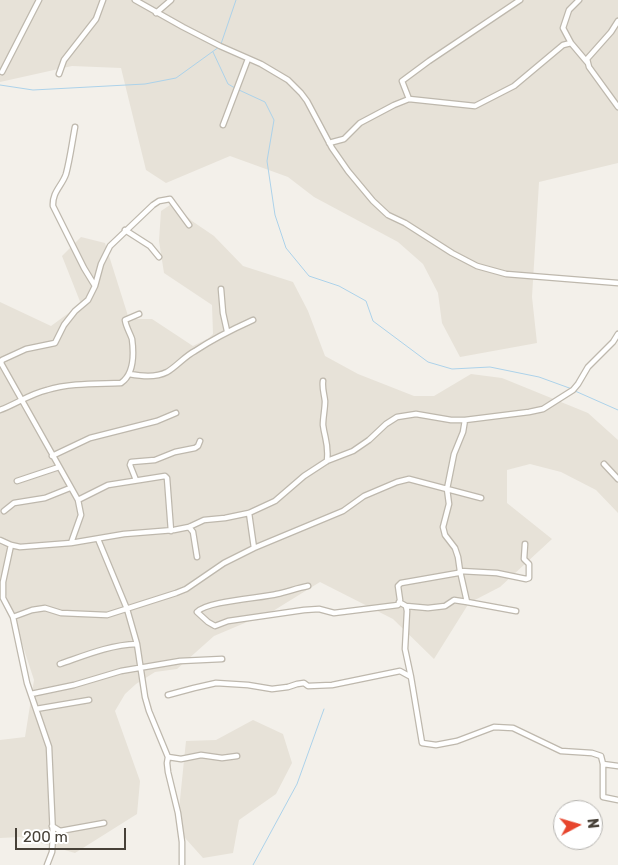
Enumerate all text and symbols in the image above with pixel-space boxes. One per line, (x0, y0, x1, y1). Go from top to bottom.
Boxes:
north arrow (553, 800, 603, 850)
scale bar (18, 818, 129, 850)
text: N (583, 818, 601, 829)
text: 200 m (23, 828, 68, 846)

